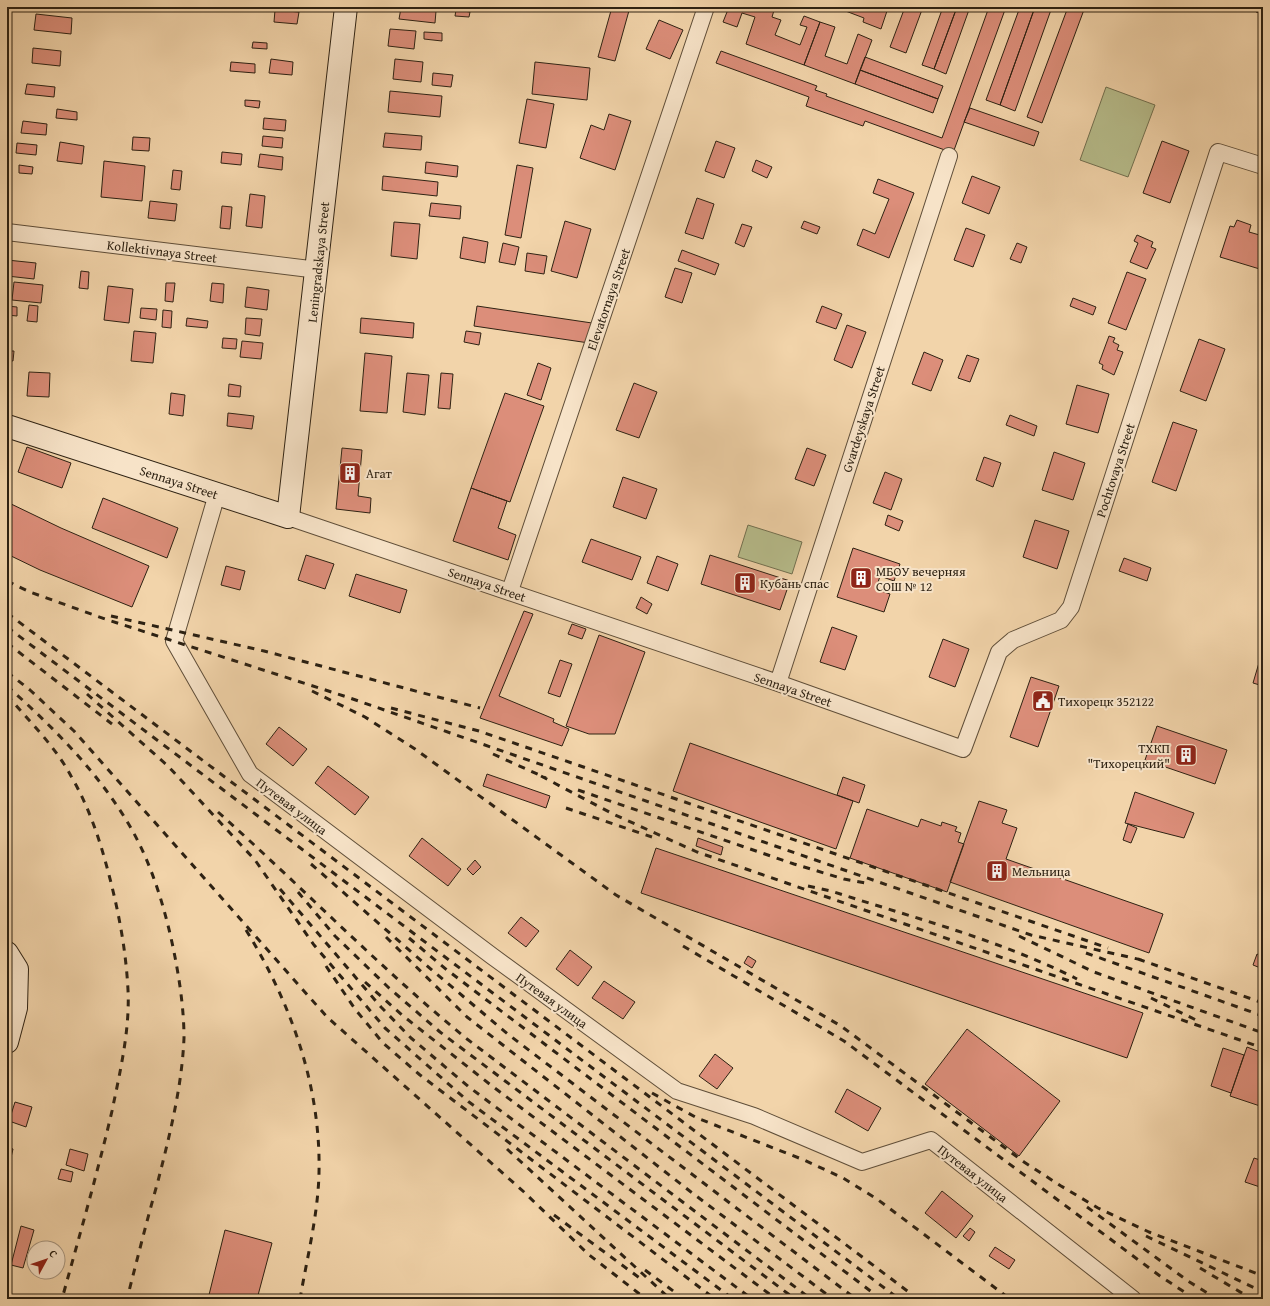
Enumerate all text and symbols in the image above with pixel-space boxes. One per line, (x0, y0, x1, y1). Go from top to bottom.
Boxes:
street label: Leningradskaya Street (303, 200, 334, 323)
street label: Kollektivnaya Street (106, 235, 218, 268)
street label: Elevatornaya Street (582, 245, 635, 353)
street label: Gvardeyskaya Street (837, 363, 890, 475)
street label: Pochtovaya Street (1091, 420, 1140, 520)
building icon: Агат (337, 460, 363, 486)
street label: Sennaya Street (137, 461, 221, 504)
place label: Агат (366, 464, 393, 483)
street label: Sennaya Street (445, 562, 529, 607)
place label: МБОУ вечерняя СОШ № 12 (876, 562, 966, 596)
building icon: МБОУ вечерняя СОШ № 12 (848, 565, 874, 591)
building icon: Кубань спас (732, 570, 758, 596)
place label: Кубань спас (760, 574, 829, 593)
street label: Sennaya Street (751, 667, 835, 712)
public building icon: Тихорецк 352122 (1030, 688, 1056, 714)
place label: Тихорецк 352122 (1058, 692, 1154, 711)
place label: ТХКП "Тихорецкий" (1088, 739, 1170, 773)
building icon: ТХКП "Тихорецкий" (1173, 742, 1199, 768)
street label: Путевая улица (252, 773, 332, 840)
building icon: Мельница (984, 858, 1010, 884)
place label: Мельница (1012, 862, 1071, 881)
street label: Путевая улица (512, 968, 592, 1033)
street label: Путевая улица (934, 1140, 1012, 1207)
north arrow (26, 1240, 66, 1280)
text: С (46, 1246, 62, 1261)

